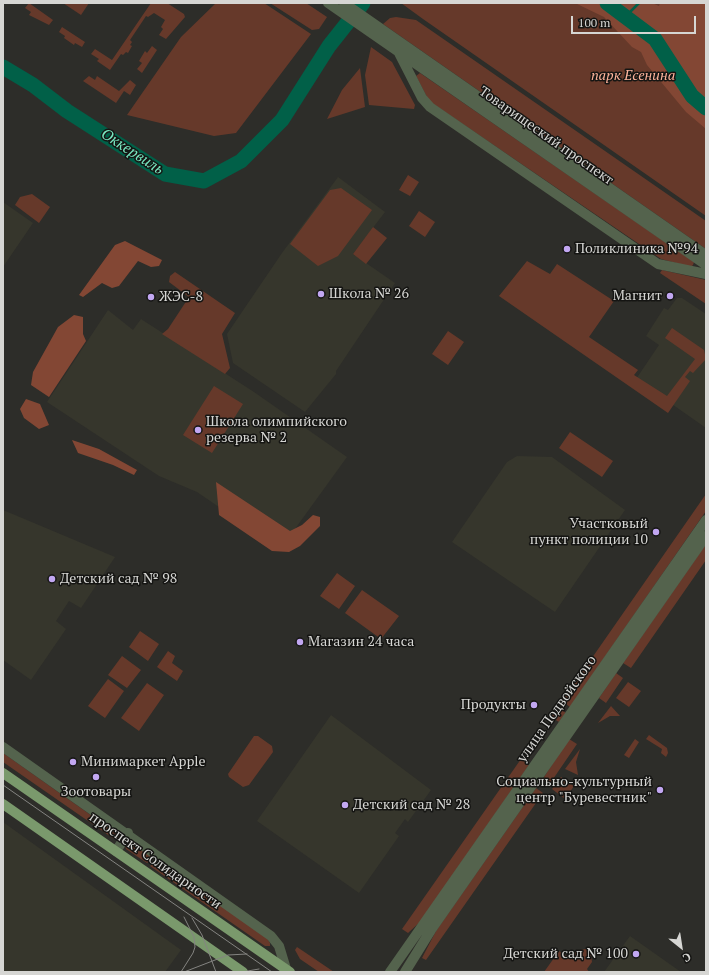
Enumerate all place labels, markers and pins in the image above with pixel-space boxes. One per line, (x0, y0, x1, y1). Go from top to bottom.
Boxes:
place label: Поликлиника №94 (575, 241, 698, 257)
marker: Поликлиника №94 (562, 244, 572, 254)
place label: Школа № 26 (329, 286, 409, 302)
place label: Магнит (613, 288, 662, 304)
place label: ЖЭС-8 (159, 289, 203, 305)
marker: Школа № 26 (316, 289, 326, 299)
marker: Магнит (665, 291, 675, 301)
marker: ЖЭС-8 (146, 292, 156, 302)
place label: Школа олимпийского резерва № 2 (206, 414, 347, 446)
marker: Школа олимпийского резерва № 2 (193, 425, 203, 435)
place label: Участковый пункт полиции 10 (530, 516, 648, 548)
marker: Участковый пункт полиции 10 (651, 527, 661, 537)
place label: Детский сад № 98 (60, 571, 177, 587)
marker: Детский сад № 98 (47, 574, 57, 584)
place label: Магазин 24 часа (308, 634, 414, 650)
marker: Магазин 24 часа (295, 637, 305, 647)
place label: Продукты (461, 697, 526, 713)
marker: Продукты (529, 700, 539, 710)
place label: Минимаркет Apple (81, 754, 206, 770)
marker: Минимаркет Apple (68, 757, 78, 767)
marker: Зоотовары (91, 772, 101, 782)
place label: Социально-культурный центр "Буревестник" (496, 774, 652, 806)
place label: Зоотовары (61, 784, 131, 800)
marker: Социально-культурный центр "Буревестник" (655, 785, 665, 795)
place label: Детский сад № 28 (353, 797, 470, 813)
marker: Детский сад № 28 (340, 800, 350, 810)
place label: Детский сад № 100 (503, 946, 628, 962)
marker: Детский сад № 100 (631, 949, 641, 959)

